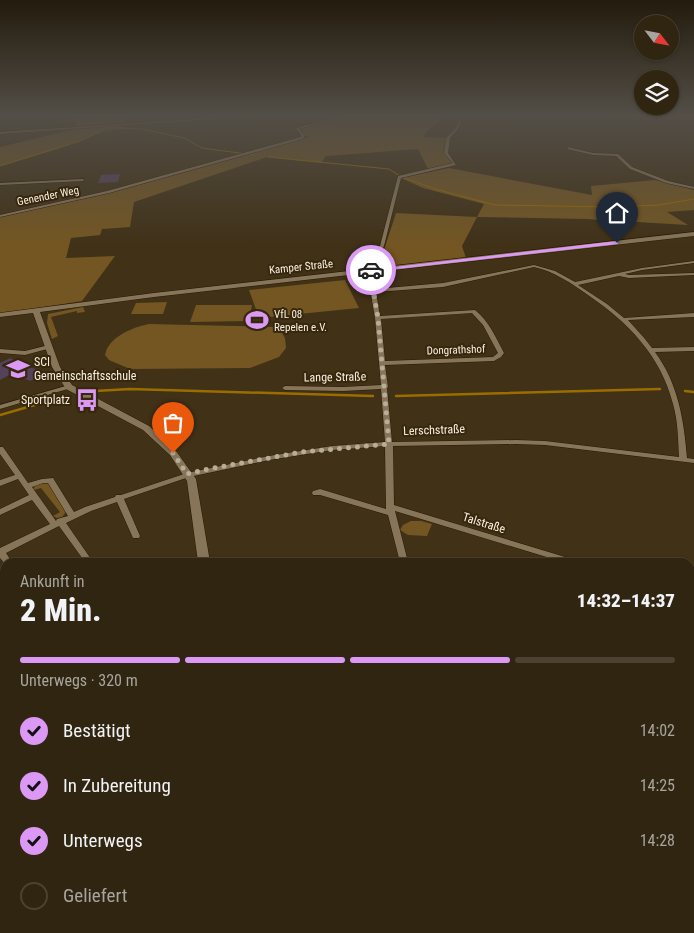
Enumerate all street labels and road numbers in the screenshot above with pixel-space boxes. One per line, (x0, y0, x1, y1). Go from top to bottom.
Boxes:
street label: Genender Weg (16, 184, 80, 208)
street label: Kamper Straße (268, 257, 334, 277)
street label: Dongrathshof (426, 342, 486, 358)
street label: Lange Straße (304, 369, 367, 385)
street label: Lerschstraße (403, 422, 466, 438)
street label: Talstraße (461, 510, 508, 536)

